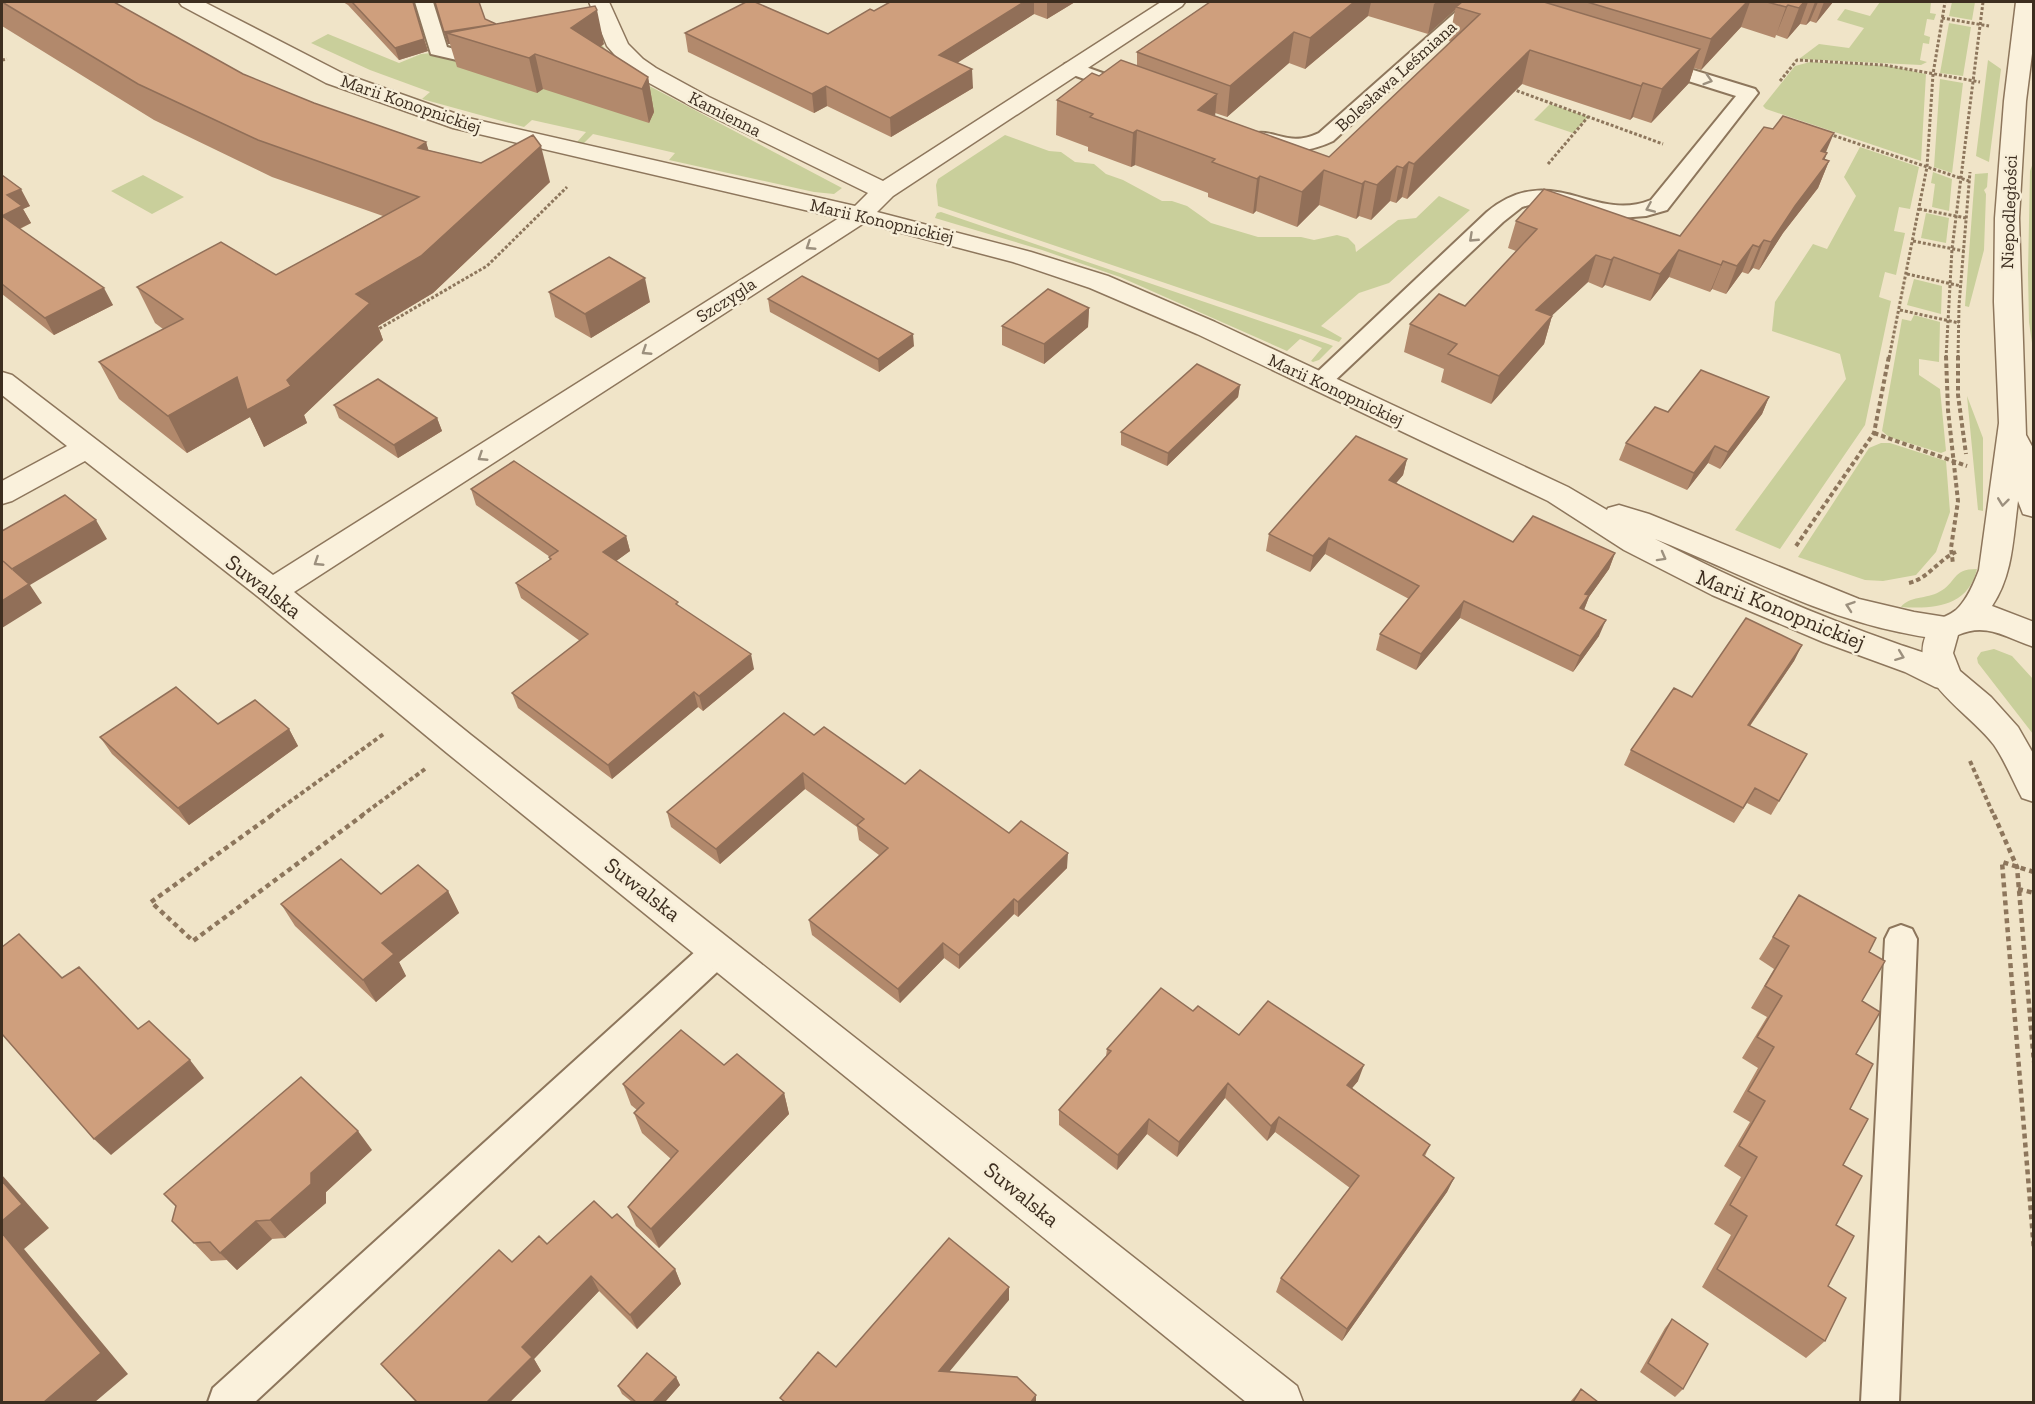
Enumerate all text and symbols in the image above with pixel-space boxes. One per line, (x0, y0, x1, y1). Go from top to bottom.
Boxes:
street label: Bolesława Leśmiana (1331, 16, 1461, 136)
street label: Marii Konopnickiej (338, 70, 484, 138)
one-way arrow (1702, 73, 1713, 86)
street label: Kamienna (685, 86, 765, 142)
street label: Niepodległości (1996, 155, 2022, 269)
street label: Marii Konopnickiej (808, 194, 956, 248)
one-way arrow (1645, 201, 1656, 213)
one-way arrow (1469, 231, 1479, 242)
one-way arrow (806, 239, 817, 250)
street label: Szczygla (692, 272, 760, 327)
one-way arrow (642, 344, 652, 356)
street label: Marii Konopnickiej (1265, 349, 1407, 431)
one-way arrow (478, 449, 488, 461)
one-way arrow (1997, 497, 2009, 506)
street label: Suwalska (220, 548, 307, 625)
one-way arrow (1656, 550, 1666, 561)
one-way arrow (313, 554, 324, 565)
street label: Marii Konopnickiej (1692, 563, 1869, 656)
one-way arrow (1845, 601, 1855, 614)
one-way arrow (1893, 649, 1904, 661)
street label: Suwalska (599, 851, 686, 928)
street label: Suwalska (979, 1156, 1065, 1233)

